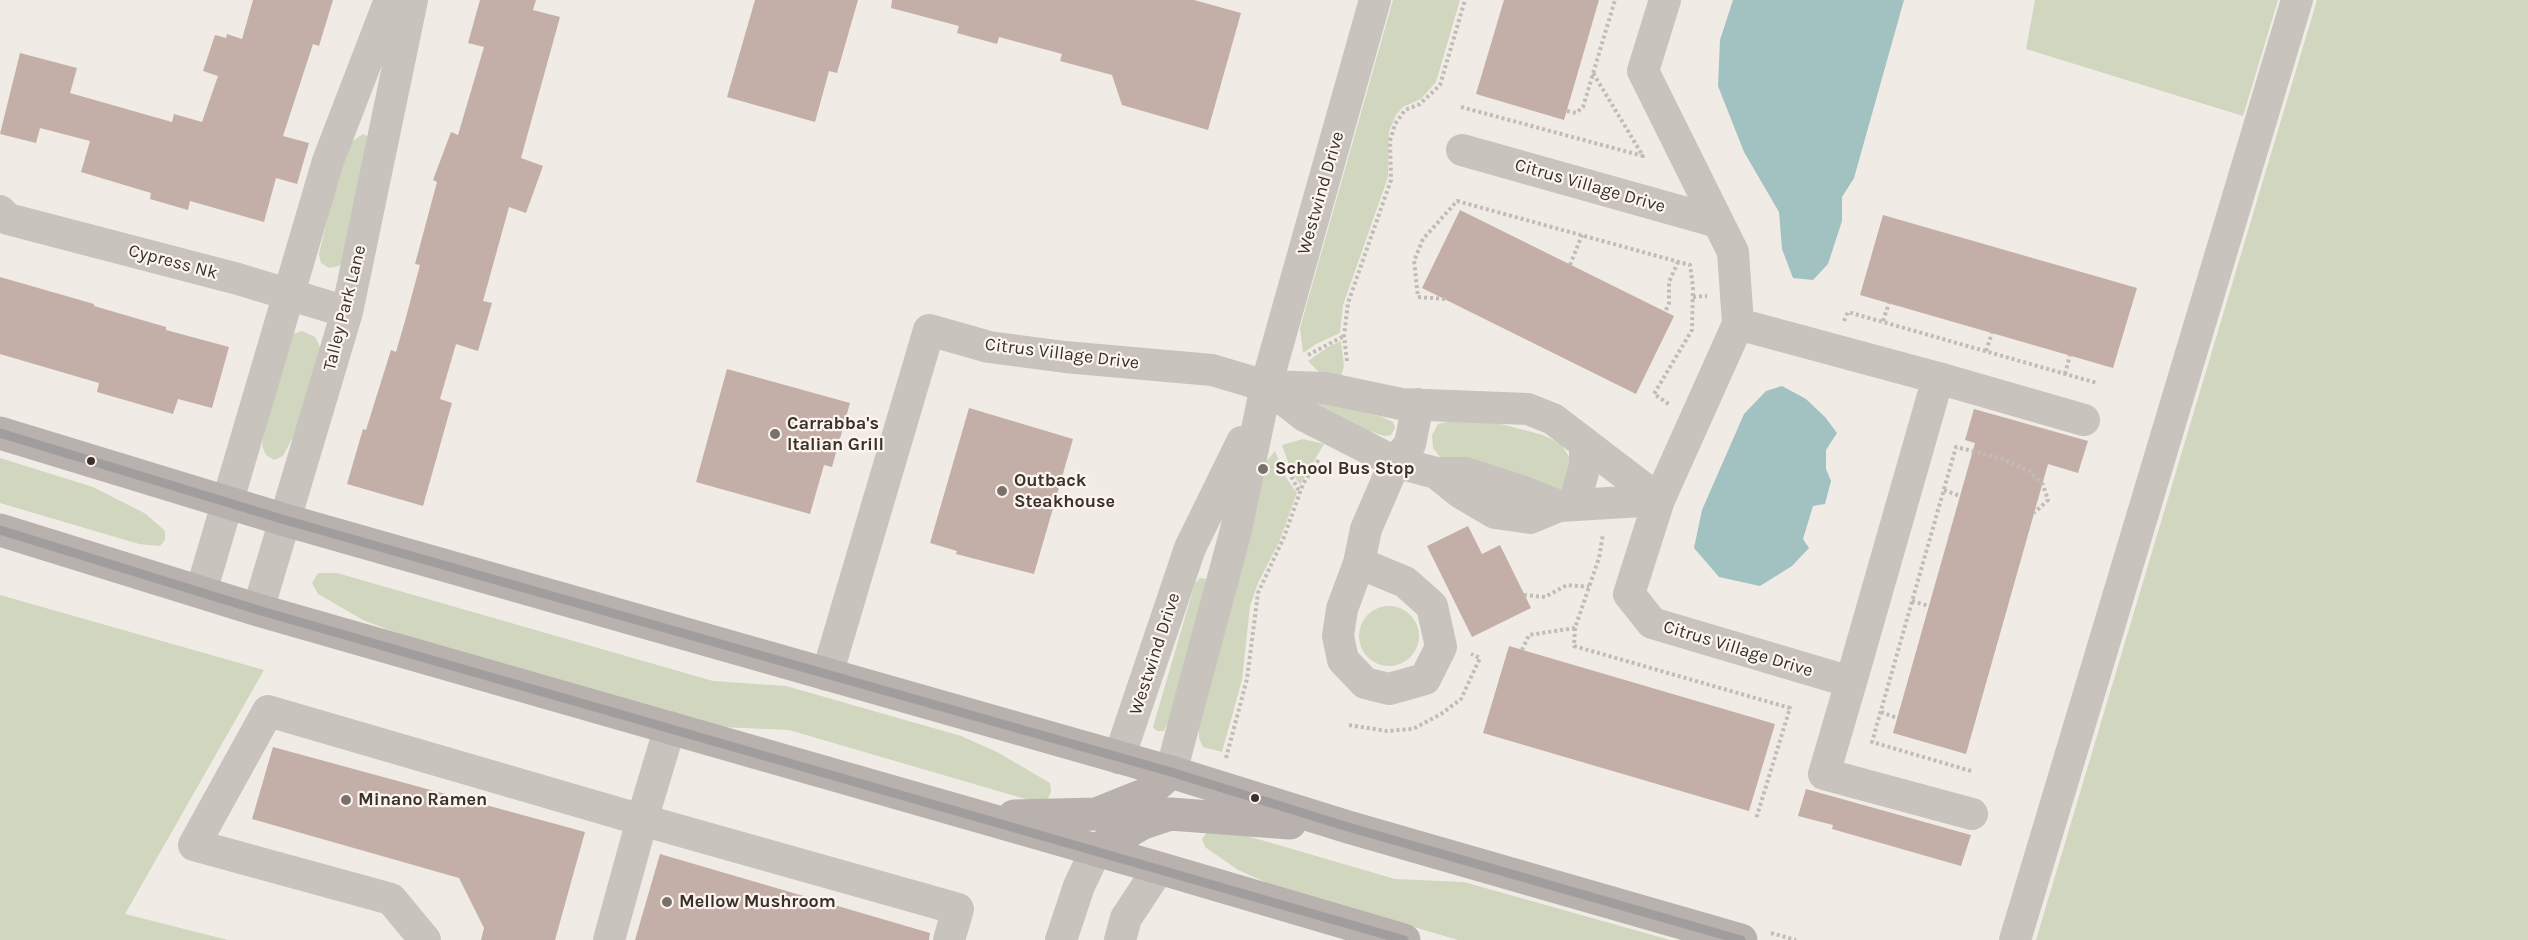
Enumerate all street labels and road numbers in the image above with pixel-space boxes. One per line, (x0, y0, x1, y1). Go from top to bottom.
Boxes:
street label: Westwind Drive (1293, 129, 1349, 257)
street label: Citrus Village Drive (1512, 154, 1668, 218)
street label: Cypress Nk (126, 240, 220, 284)
street label: Talley Park Lane (319, 243, 371, 373)
street label: Citrus Village Drive (984, 334, 1140, 374)
street label: Westwind Drive (1125, 590, 1185, 718)
street label: Citrus Village Drive (1660, 616, 1816, 682)

